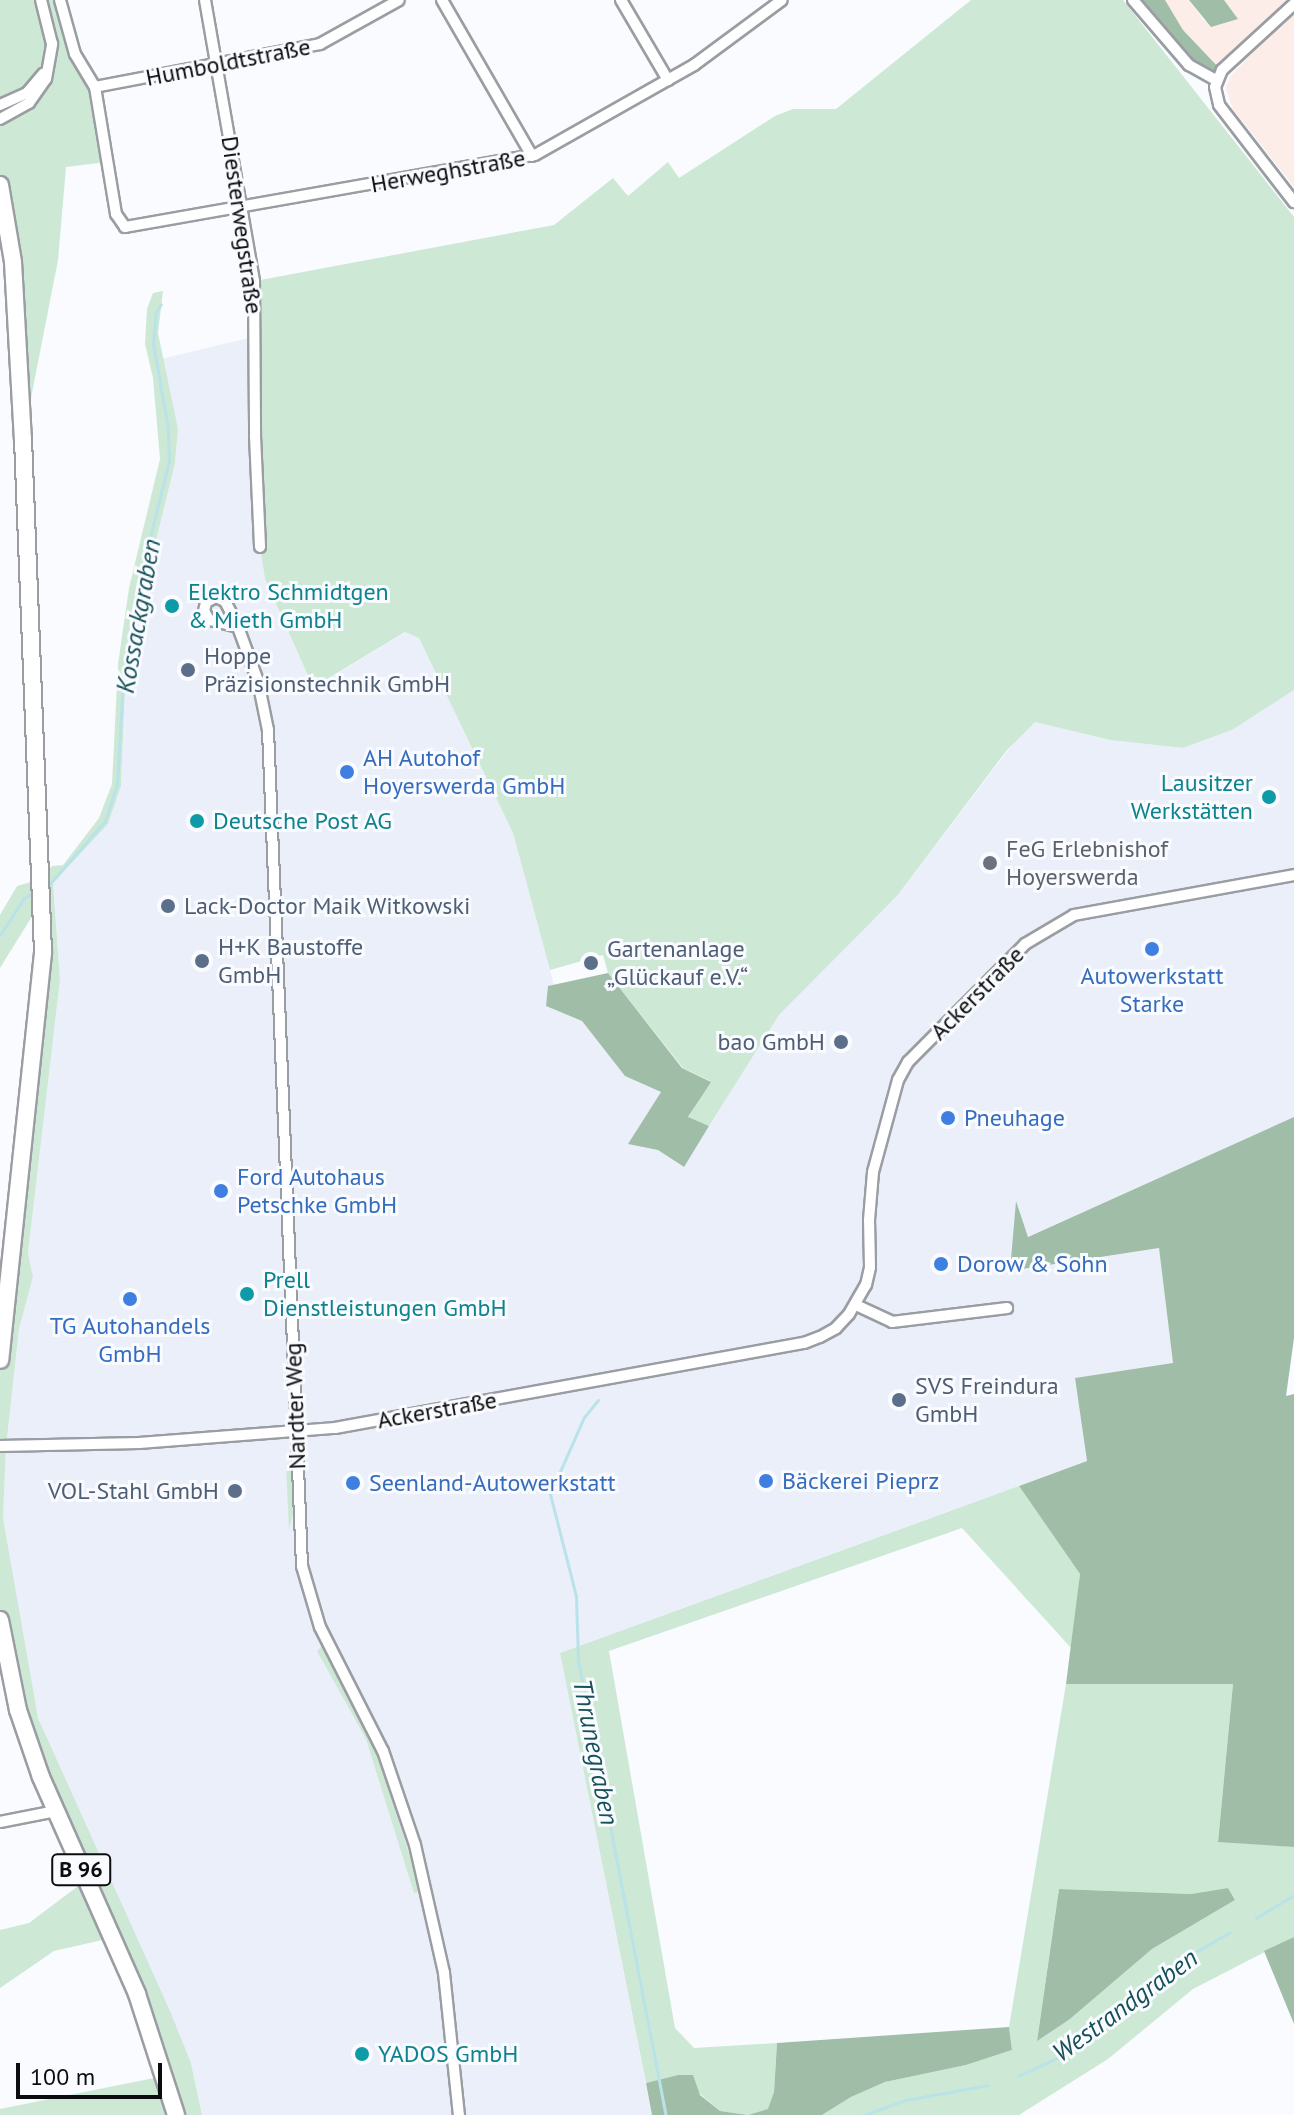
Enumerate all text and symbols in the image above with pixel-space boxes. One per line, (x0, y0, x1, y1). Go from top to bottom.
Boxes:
street label: Humboldtstraße (143, 32, 313, 92)
street label: Diesterwegstraße (215, 134, 269, 316)
street label: Herweghstraße (368, 143, 528, 199)
water label: Kossackgraben (109, 536, 167, 696)
place label: Elektro Schmidtgen & Mieth GmbH (188, 578, 389, 634)
marker: Elektro Schmidtgen & Mieth GmbH (163, 597, 181, 615)
place label: Hoppe Präzisionstechnik GmbH (204, 642, 451, 698)
marker: Hoppe Präzisionstechnik GmbH (179, 661, 197, 679)
place label: AH Autohof Hoyerswerda GmbH (363, 744, 565, 800)
marker: AH Autohof Hoyerswerda GmbH (338, 763, 356, 781)
place label: Lausitzer Werkstätten (1131, 769, 1253, 825)
marker: Lausitzer Werkstätten (1260, 788, 1278, 806)
place label: Deutsche Post AG (213, 807, 393, 835)
marker: Deutsche Post AG (188, 812, 206, 830)
place label: FeG Erlebnishof Hoyerswerda (1006, 835, 1168, 891)
marker: FeG Erlebnishof Hoyerswerda (981, 854, 999, 872)
place label: Lack-Doctor Maik Witkowski (184, 892, 472, 920)
marker: Lack-Doctor Maik Witkowski (159, 897, 177, 915)
place label: H+K Baustoffe GmbH (218, 933, 364, 989)
place label: Gartenanlage „Glückauf e.V.“ (607, 935, 748, 991)
street label: Ackerstraße (924, 940, 1030, 1046)
marker: Autowerkstatt Starke (1143, 940, 1161, 958)
marker: H+K Baustoffe GmbH (193, 952, 211, 970)
marker: Gartenanlage „Glückauf e.V.“ (582, 954, 600, 972)
place label: Autowerkstatt Starke (1080, 962, 1224, 1018)
place label: bao GmbH (718, 1028, 825, 1056)
marker: bao GmbH (832, 1033, 850, 1051)
place label: Pneuhage (964, 1104, 1065, 1132)
marker: Pneuhage (939, 1109, 957, 1127)
place label: Ford Autohaus Petschke GmbH (237, 1163, 397, 1219)
marker: Ford Autohaus Petschke GmbH (212, 1182, 230, 1200)
place label: Dorow & Sohn (957, 1250, 1108, 1278)
marker: Dorow & Sohn (932, 1255, 950, 1273)
place label: Prell Dienstleistungen GmbH (263, 1266, 507, 1322)
marker: Prell Dienstleistungen GmbH (238, 1285, 256, 1303)
marker: TG Autohandels GmbH (121, 1290, 139, 1308)
place label: TG Autohandels GmbH (49, 1312, 211, 1368)
street label: Nardter Weg (278, 1342, 312, 1470)
place label: SVS Freindura GmbH (915, 1372, 1059, 1428)
street label: Ackerstraße (375, 1385, 499, 1435)
marker: SVS Freindura GmbH (890, 1391, 908, 1409)
place label: Bäckerei Pieprz (782, 1467, 939, 1495)
place label: Seenland-Autowerkstatt (369, 1469, 616, 1497)
marker: Bäckerei Pieprz (757, 1472, 775, 1490)
marker: Seenland-Autowerkstatt (344, 1474, 362, 1492)
place label: VOL-Stahl GmbH (48, 1477, 219, 1505)
marker: VOL-Stahl GmbH (226, 1482, 244, 1500)
water label: Thrunegraben (567, 1676, 625, 1828)
road number: B 96 (51, 1852, 111, 1888)
water label: Westrandgraben (1046, 1942, 1204, 2068)
place label: YADOS GmbH (378, 2040, 518, 2068)
marker: YADOS GmbH (353, 2045, 371, 2063)
scale bar (20, 2047, 166, 2097)
text: 100 m (30, 2061, 95, 2092)

